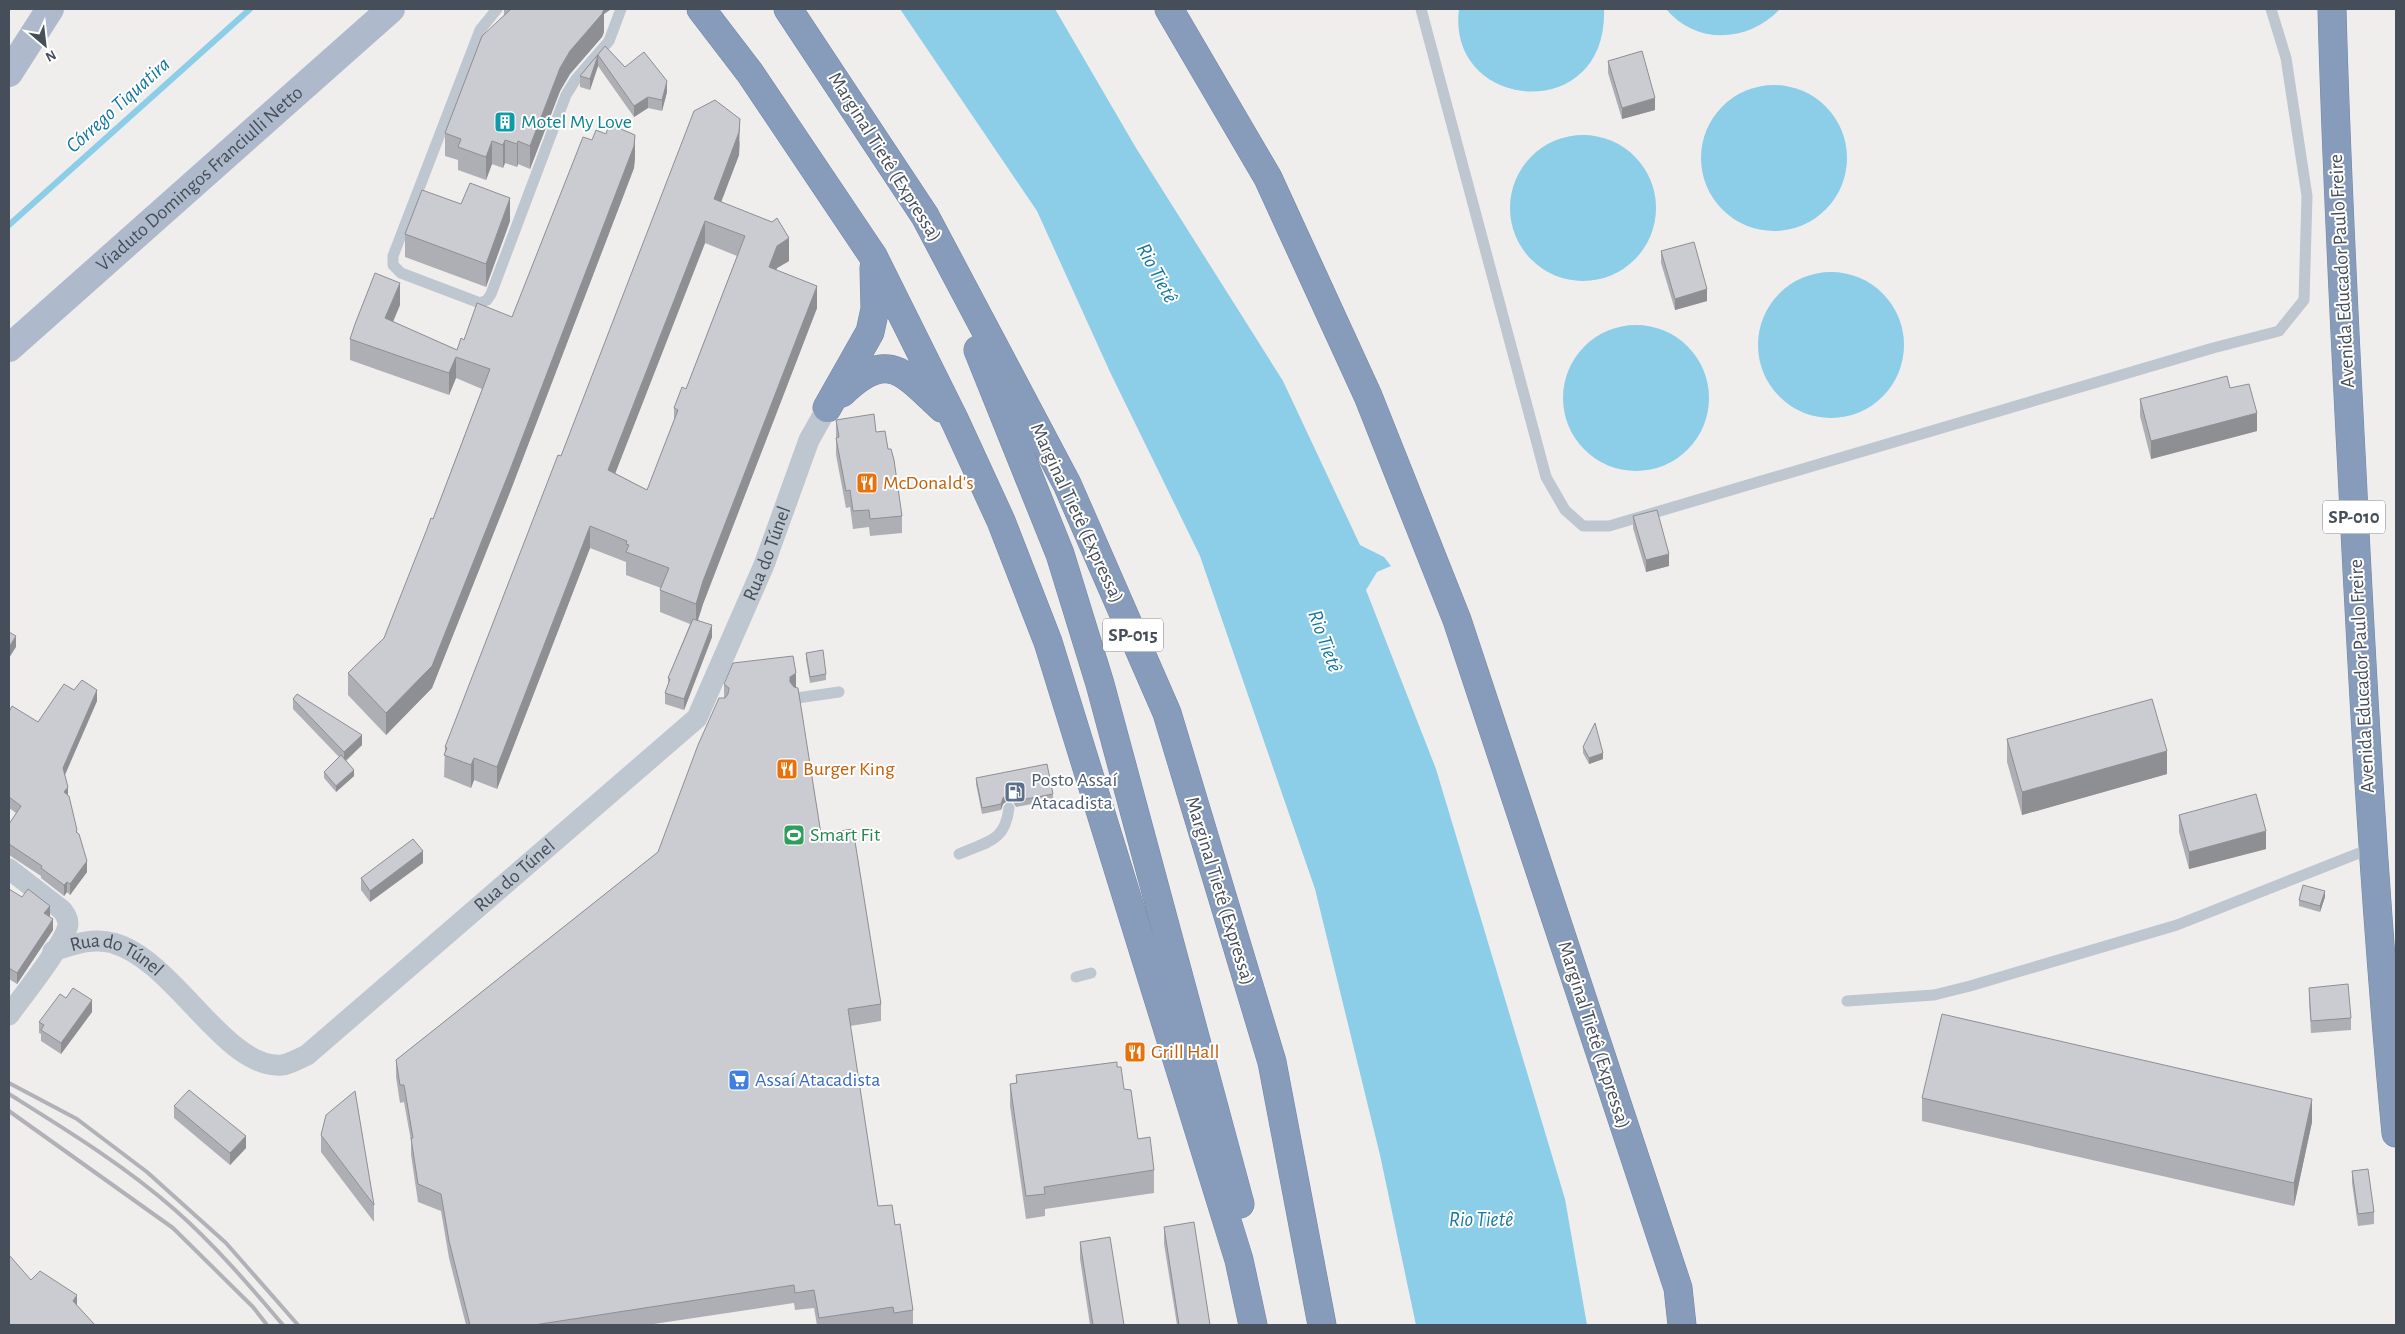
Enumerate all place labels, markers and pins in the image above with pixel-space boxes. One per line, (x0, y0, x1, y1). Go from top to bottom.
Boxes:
building icon: Motel My Love (493, 110, 517, 134)
place label: Motel My Love (521, 112, 632, 132)
restaurant icon: McDonald's (855, 471, 879, 495)
place label: McDonald's (883, 473, 974, 493)
restaurant icon: Burger King (775, 757, 799, 781)
place label: Burger King (803, 759, 895, 779)
place label: Posto Assaí Atacadista (1031, 770, 1118, 813)
fuel station icon: Posto Assaí Atacadista (1003, 780, 1027, 804)
sports icon: Smart Fit (782, 823, 806, 847)
place label: Smart Fit (810, 825, 881, 845)
restaurant icon: Grill Hall (1123, 1040, 1147, 1064)
place label: Grill Hall (1151, 1042, 1219, 1062)
supermarket icon: Assaí Atacadista (727, 1068, 751, 1092)
place label: Assaí Atacadista (755, 1070, 880, 1090)

